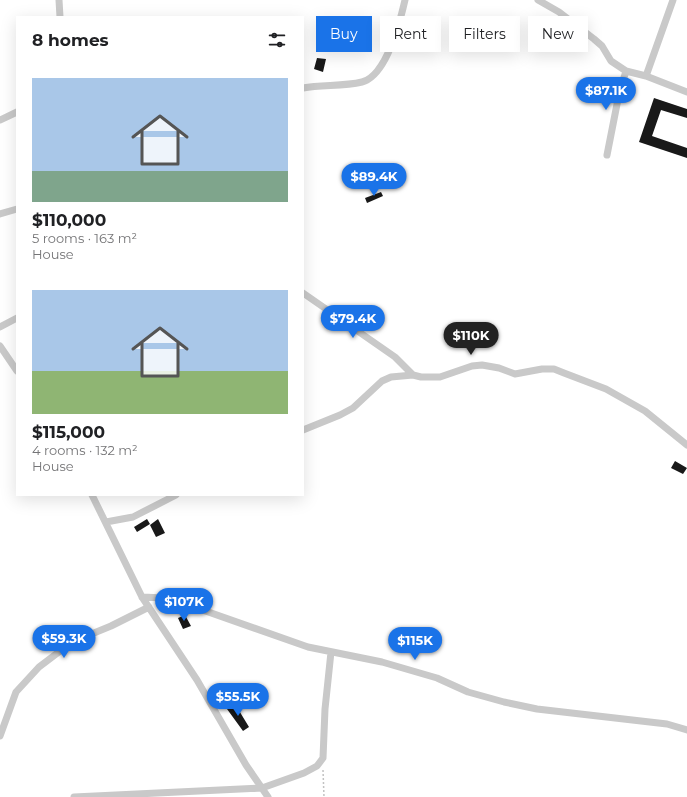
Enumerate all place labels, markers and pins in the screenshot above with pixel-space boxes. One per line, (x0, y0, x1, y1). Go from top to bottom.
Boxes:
pin: $87.1K (573, 77, 639, 111)
pin: $89.4K (341, 163, 407, 197)
pin: $79.4K (320, 305, 386, 339)
pin: $110K (443, 322, 499, 356)
pin: $107K (156, 588, 212, 622)
pin: $59.3K (31, 625, 97, 659)
pin: $115K (387, 627, 443, 661)
pin: $55.5K (205, 683, 271, 717)

